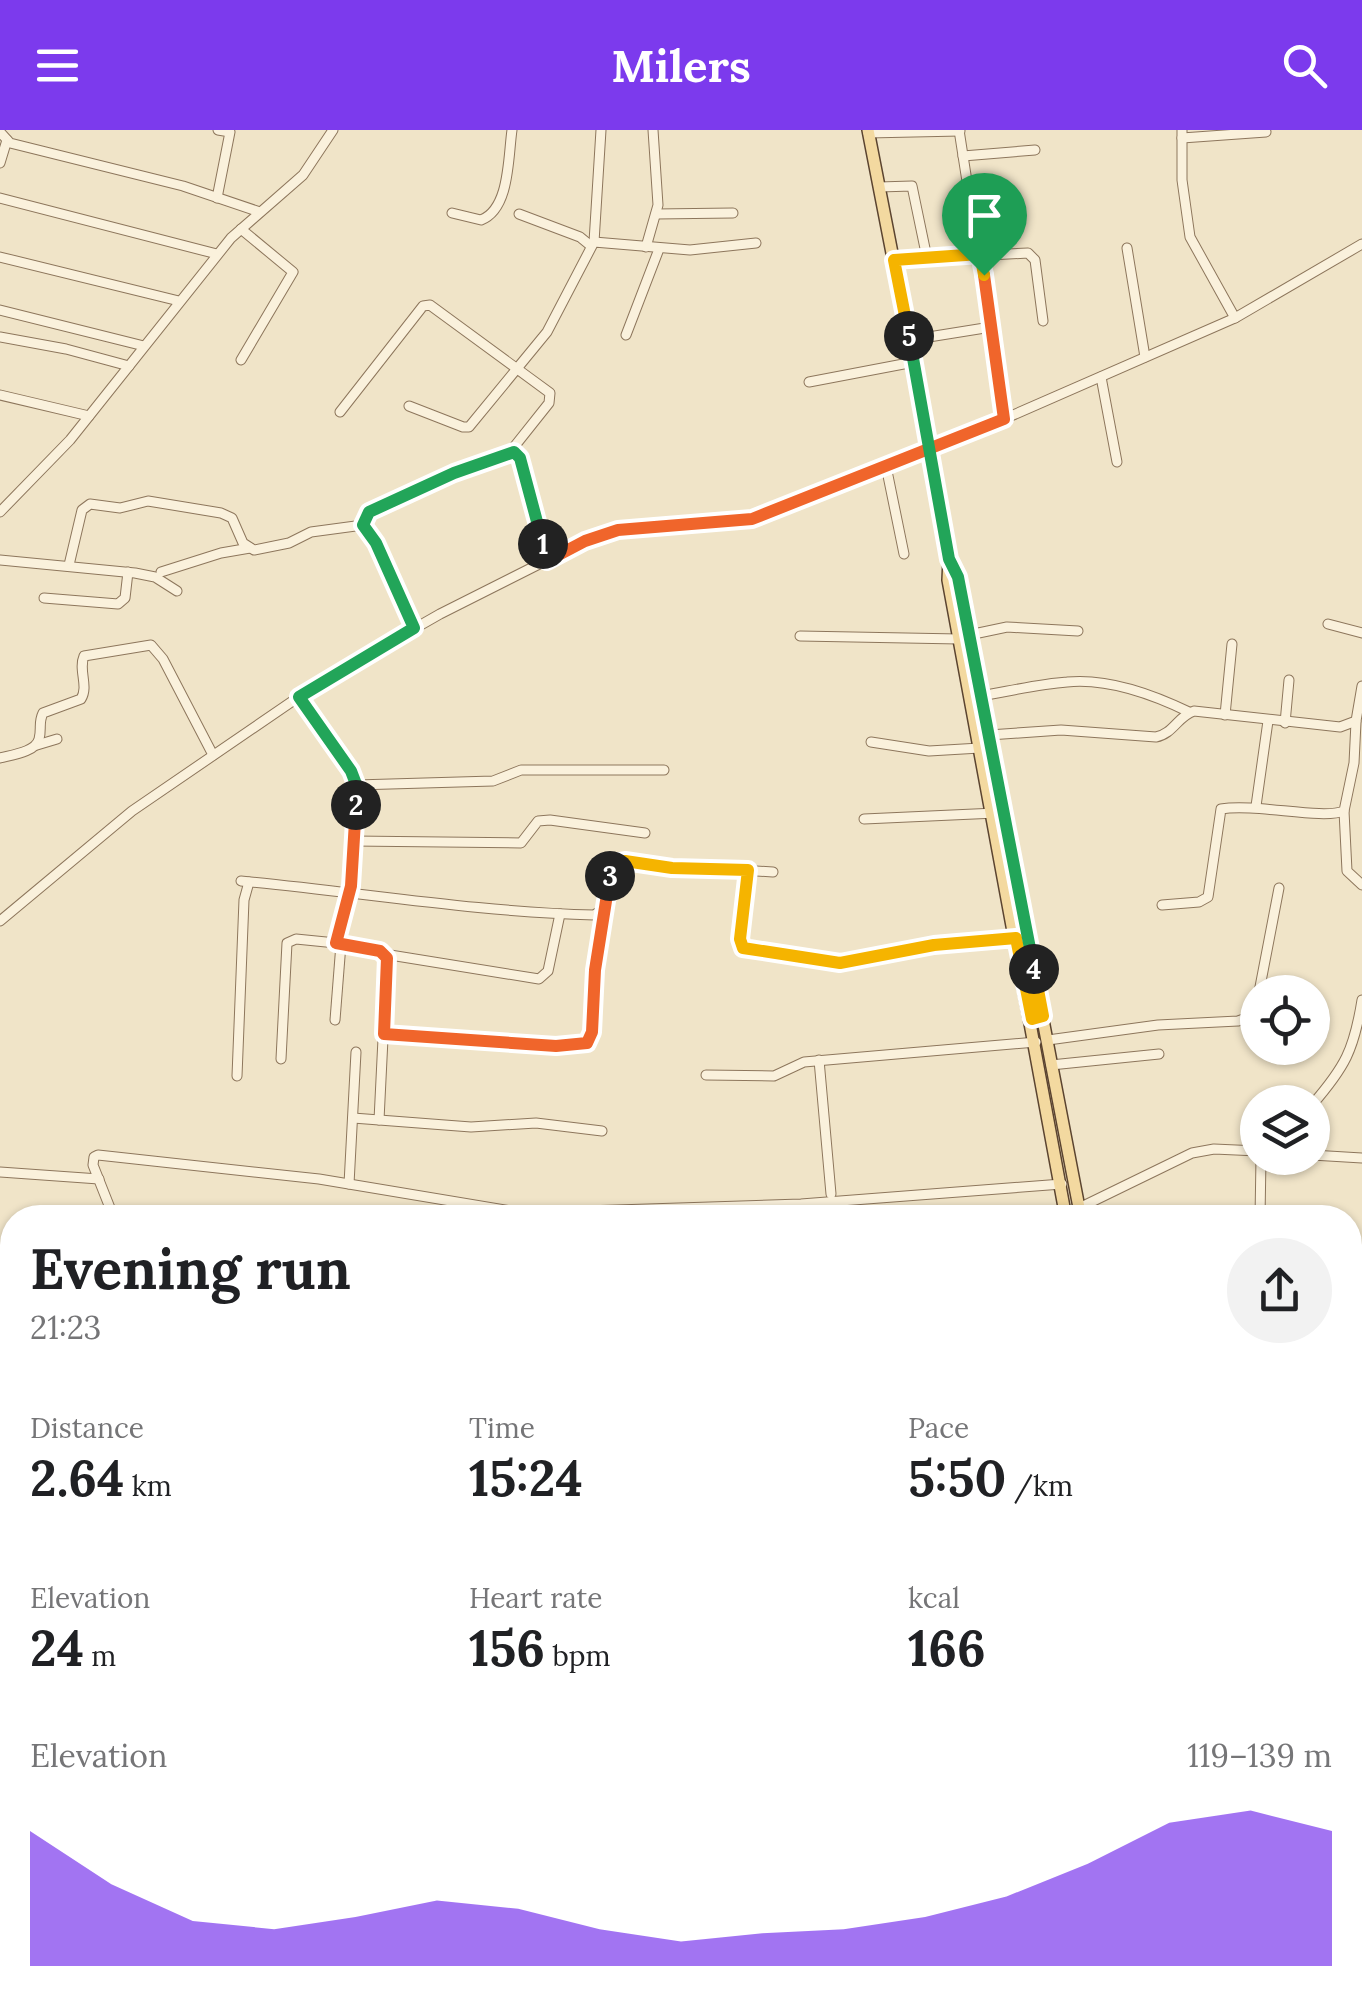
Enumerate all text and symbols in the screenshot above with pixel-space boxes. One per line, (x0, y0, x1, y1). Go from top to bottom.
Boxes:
text: Milers (611, 37, 751, 94)
icon: menu (30, 38, 85, 93)
icon: search (1277, 38, 1332, 93)
pin (942, 173, 1027, 276)
icon: arrive (957, 188, 1012, 243)
pin: 5 (884, 311, 934, 361)
text: 5 (901, 318, 917, 354)
pin: 1 (518, 519, 568, 569)
text: 1 (537, 526, 549, 562)
pin: 2 (331, 780, 381, 830)
text: 2 (349, 787, 363, 823)
pin: 3 (585, 851, 635, 901)
text: 3 (602, 858, 618, 894)
pin: 4 (1009, 944, 1059, 994)
text: 4 (1026, 951, 1042, 987)
map controls (1240, 975, 1330, 1175)
button: locate (1240, 975, 1330, 1065)
button: layers (1240, 1085, 1330, 1175)
text: Evening run (30, 1234, 351, 1304)
button: share (1227, 1238, 1332, 1343)
text: 21:23 (30, 1307, 101, 1348)
text: Distance (30, 1410, 144, 1446)
text: Time (469, 1410, 535, 1446)
text: Pace (908, 1410, 969, 1446)
text: 2.64 (30, 1446, 124, 1510)
text: 15:24 (469, 1446, 583, 1510)
text: 5:50 (908, 1446, 1006, 1510)
text: km (124, 1468, 172, 1504)
text: /km (1006, 1468, 1073, 1504)
text: Elevation (30, 1580, 150, 1616)
text: Heart rate (469, 1580, 603, 1616)
text: kcal (908, 1580, 960, 1616)
text: 24 (30, 1616, 84, 1680)
text: 156 (469, 1616, 545, 1680)
text: 166 (908, 1616, 986, 1680)
text: m (84, 1638, 116, 1674)
text: bpm (545, 1638, 610, 1674)
text: Elevation (30, 1735, 167, 1776)
text: 119–139 m (1187, 1735, 1332, 1776)

